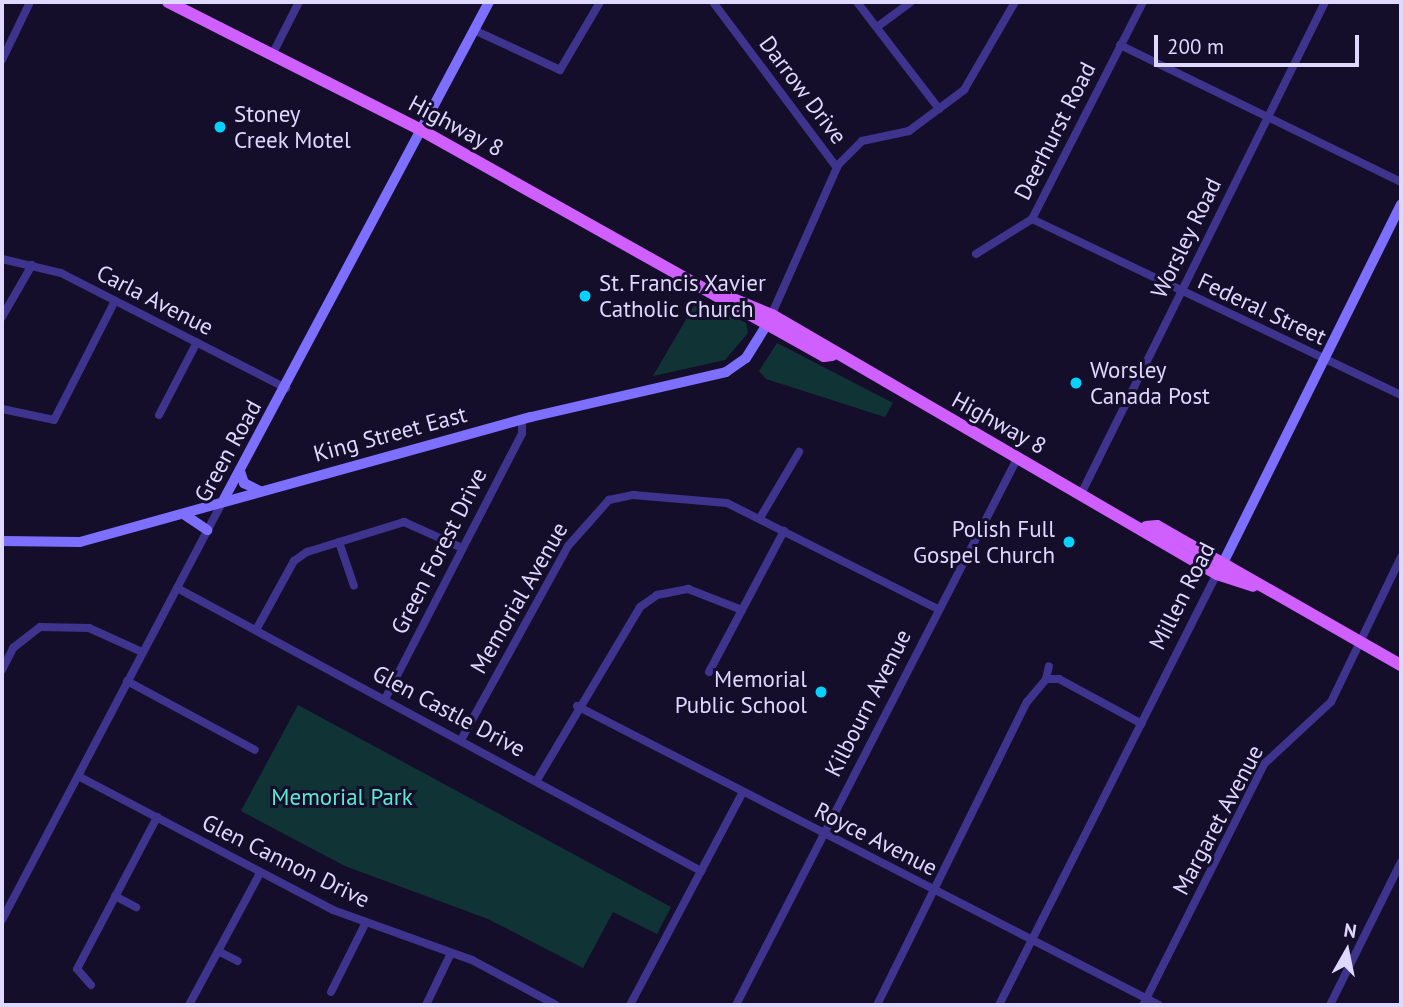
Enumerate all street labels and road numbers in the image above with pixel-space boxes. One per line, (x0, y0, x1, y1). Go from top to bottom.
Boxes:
street label: Darrow Drive (753, 30, 853, 150)
street label: Deerhurst Road (1008, 57, 1102, 205)
street label: Highway 8 (403, 89, 509, 163)
street label: Worsley Road (1145, 173, 1227, 303)
street label: Carla Avenue (92, 259, 218, 341)
street label: Federal Street (1193, 267, 1331, 351)
street label: Highway 8 (947, 386, 1051, 460)
street label: Green Road (189, 395, 267, 507)
street label: King Street East (310, 400, 470, 468)
street label: Green Forest Drive (385, 463, 493, 639)
street label: Memorial Avenue (464, 517, 574, 679)
street label: Millen Road (1143, 538, 1221, 654)
street label: Kilbourn Avenue (819, 624, 917, 782)
street label: Glen Castle Drive (368, 659, 530, 763)
street label: Margaret Avenue (1167, 740, 1269, 900)
street label: Royce Avenue (810, 796, 942, 882)
street label: Glen Cannon Drive (198, 808, 374, 914)

